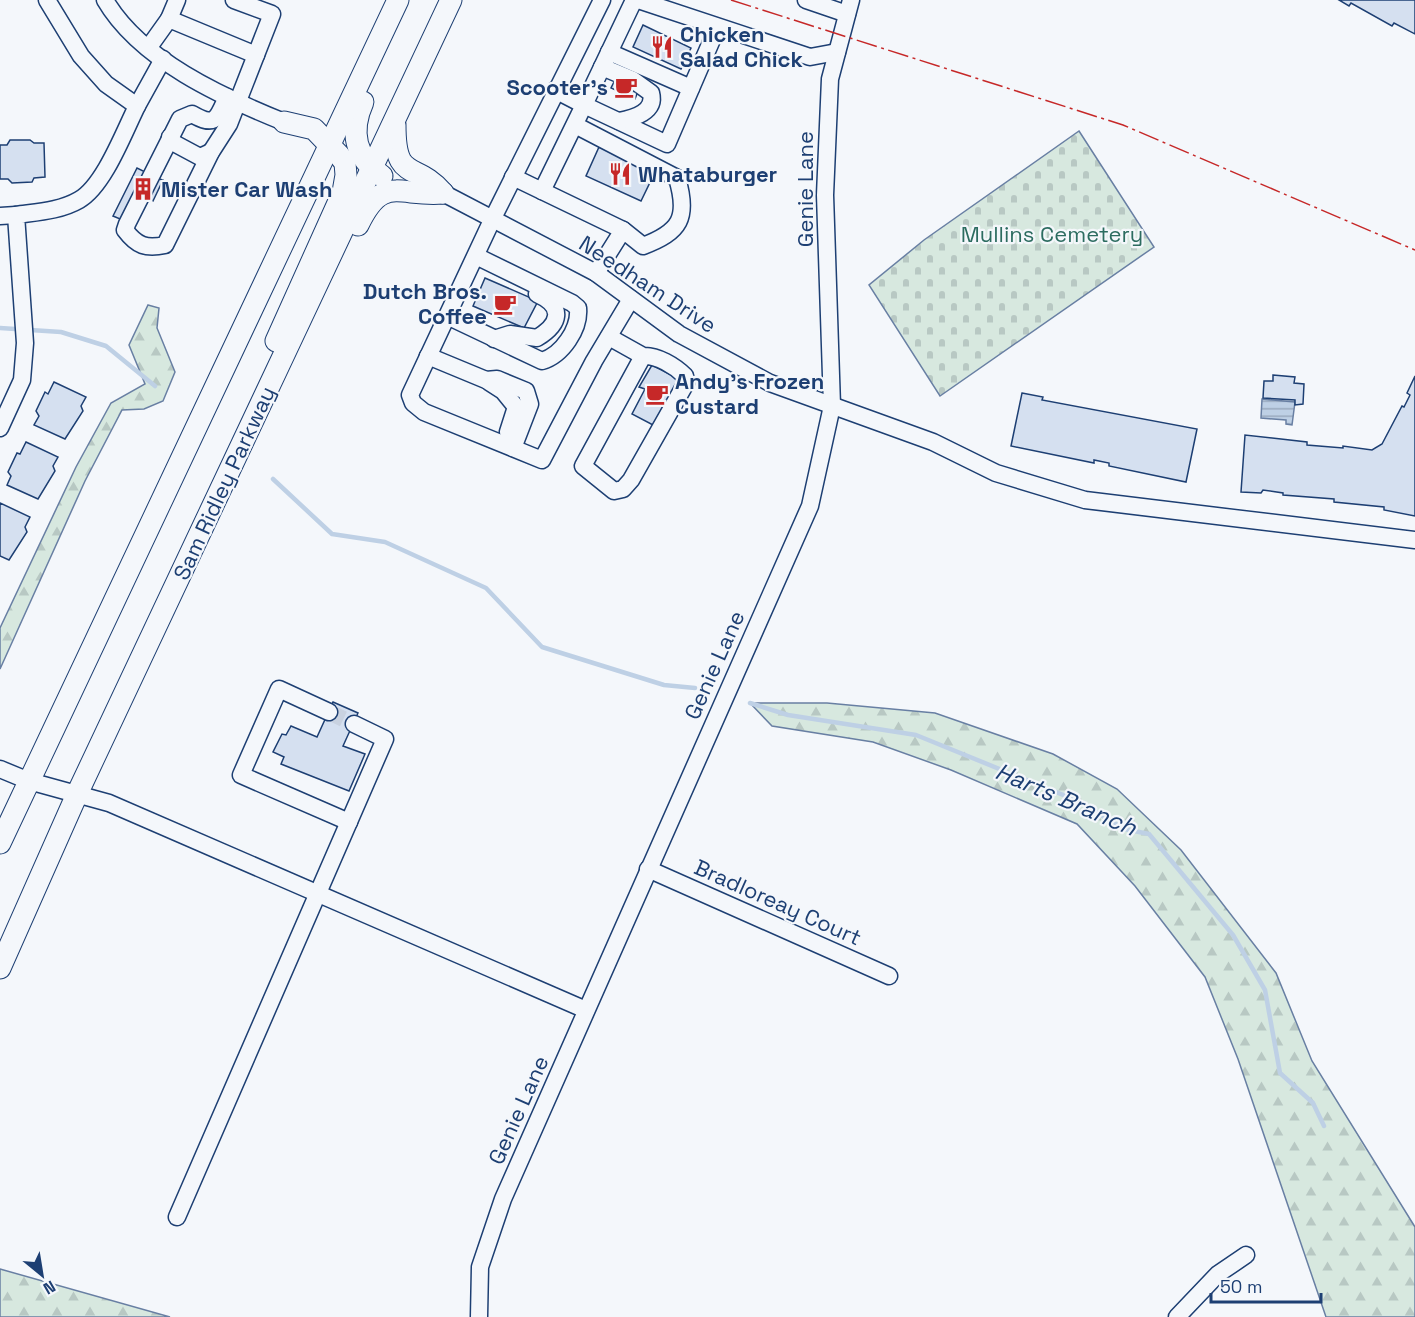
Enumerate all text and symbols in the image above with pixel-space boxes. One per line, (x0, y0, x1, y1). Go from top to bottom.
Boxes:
place label: Chicken Salad Chick (680, 20, 803, 73)
restaurant icon: Chicken Salad Chick (649, 34, 675, 60)
place label: Scooter's (506, 73, 608, 101)
cafe icon: Scooter's (613, 74, 639, 100)
street label: Genie Lane (791, 131, 819, 247)
place label: Whataburger (638, 160, 778, 188)
restaurant icon: Whataburger (607, 161, 633, 187)
place label: Mister Car Wash (161, 175, 333, 203)
building icon: Mister Car Wash (130, 176, 156, 202)
park label: Mullins Cemetery (961, 220, 1143, 248)
street label: Needham Drive (574, 229, 722, 339)
place label: Dutch Bros. Coffee (363, 277, 487, 330)
cafe icon: Dutch Bros. Coffee (492, 291, 518, 317)
place label: Andy's Frozen Custard (675, 367, 824, 420)
cafe icon: Andy's Frozen Custard (644, 381, 670, 407)
street label: Sam Ridley Parkway (167, 382, 281, 584)
street label: Genie Lane (678, 606, 750, 724)
water label: Harts Branch (991, 755, 1143, 843)
street label: Bradloreay Court (690, 853, 866, 951)
street label: Genie Lane (482, 1051, 554, 1169)
north arrow (12, 1245, 72, 1305)
scale bar (1211, 1266, 1320, 1304)
text: 50 m (1220, 1275, 1262, 1298)
text: N (39, 1276, 59, 1299)

